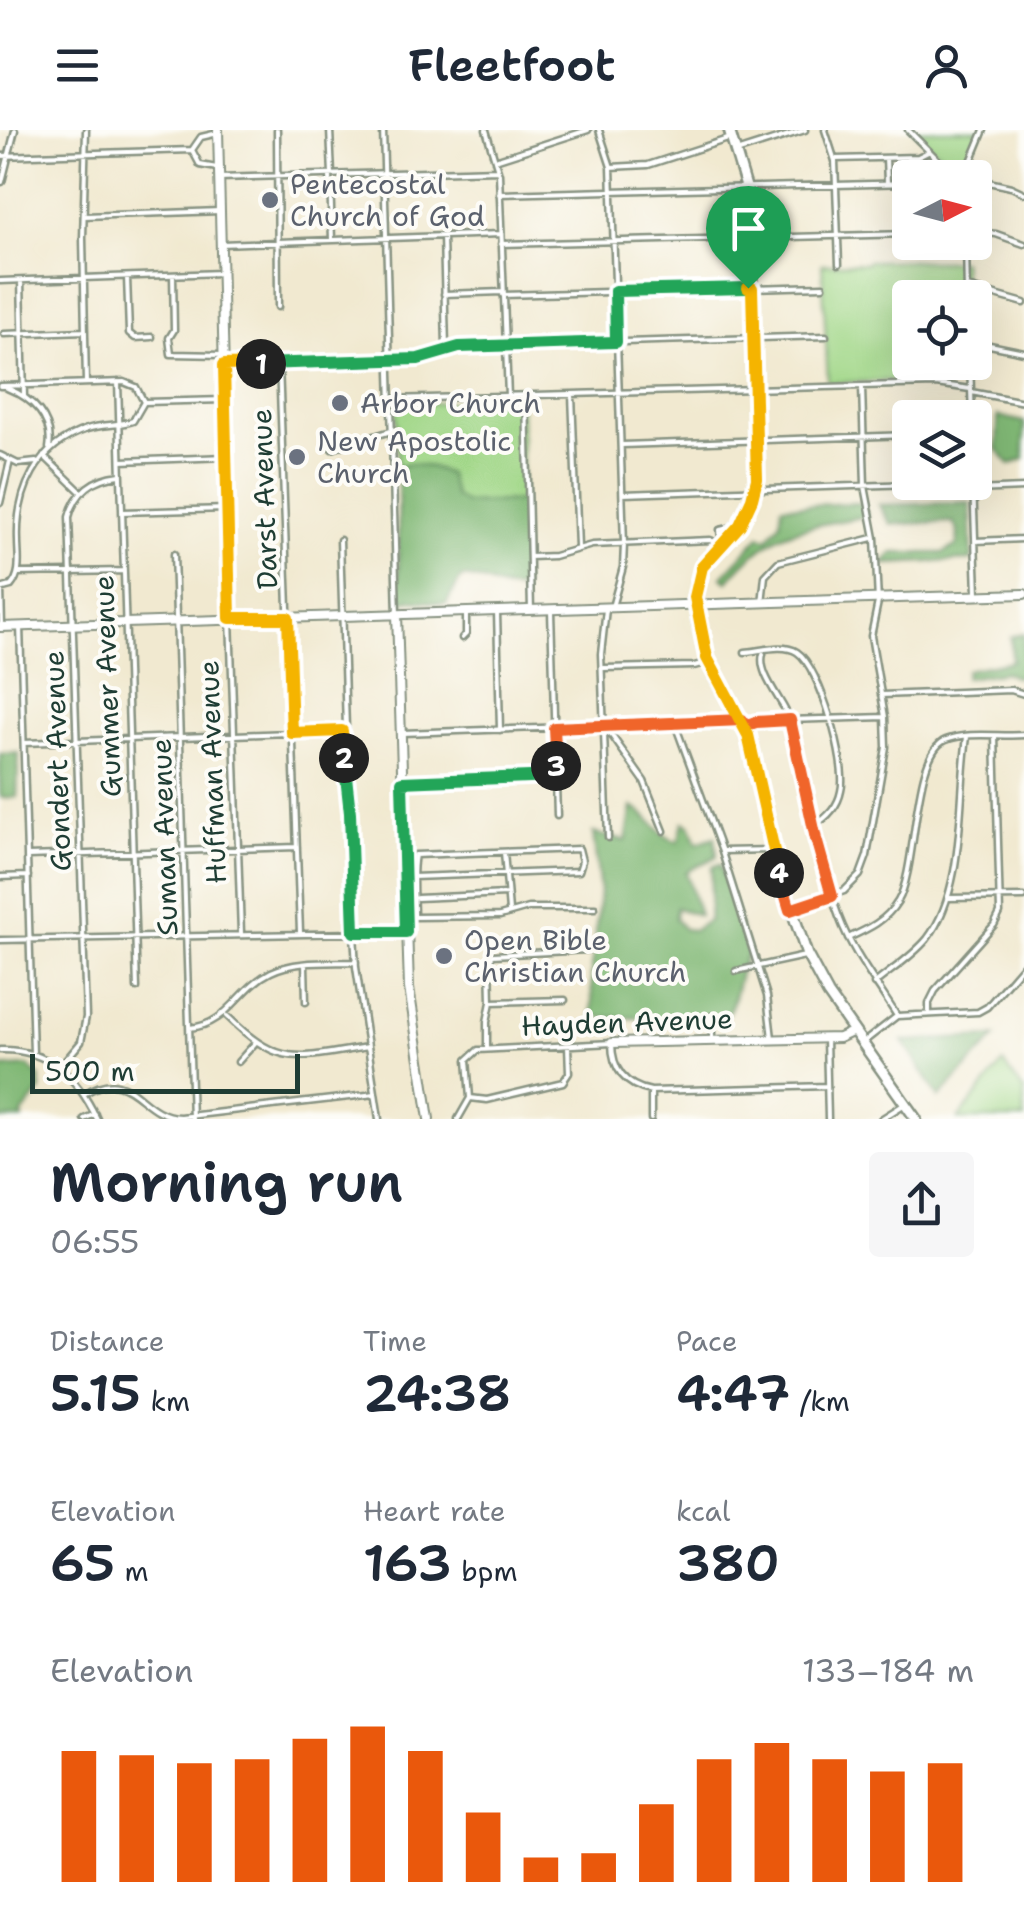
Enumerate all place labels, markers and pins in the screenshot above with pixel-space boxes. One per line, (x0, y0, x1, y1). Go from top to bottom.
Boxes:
place label: Pentecostal Church of God (290, 165, 485, 235)
pin (706, 186, 791, 289)
marker: Pentecostal Church of God (259, 189, 281, 211)
pin: 1 (236, 339, 286, 389)
place label: Arbor Church (360, 384, 541, 422)
marker: Arbor Church (329, 392, 351, 414)
place label: New Apostolic Church (317, 422, 511, 492)
marker: New Apostolic Church (286, 446, 308, 468)
pin: 2 (319, 733, 369, 783)
pin: 3 (531, 741, 581, 791)
pin: 4 (754, 848, 804, 898)
place label: Open Bible Christian Church (464, 921, 686, 991)
marker: Open Bible Christian Church (433, 945, 455, 967)

